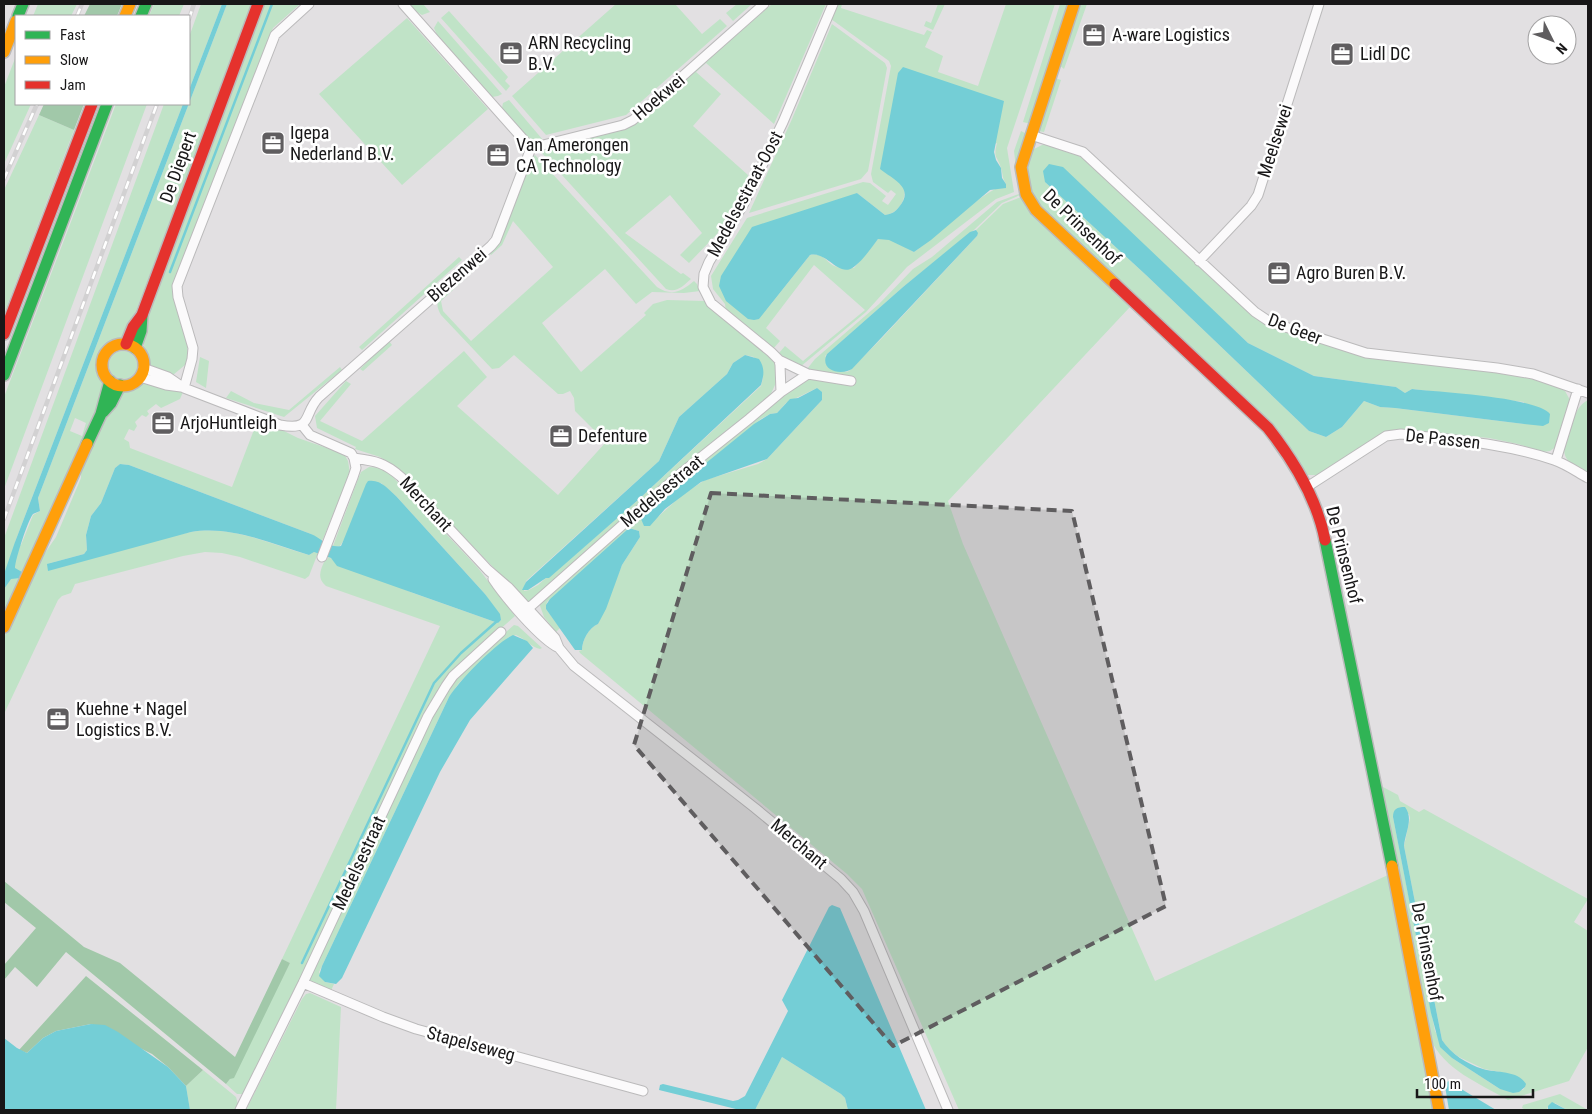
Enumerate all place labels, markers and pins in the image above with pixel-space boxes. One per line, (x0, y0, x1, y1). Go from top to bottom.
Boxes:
office icon: A-ware Logistics (1081, 22, 1107, 48)
place label: A-ware Logistics (1112, 24, 1230, 45)
place label: ARN Recycling B.V. (528, 32, 631, 74)
office icon: ARN Recycling B.V. (498, 40, 524, 66)
office icon: Lidl DC (1329, 41, 1355, 67)
place label: Lidl DC (1360, 43, 1410, 64)
place label: Igepa Nederland B.V. (290, 122, 394, 164)
office icon: Igepa Nederland B.V. (260, 130, 286, 156)
place label: Van Amerongen CA Technology (516, 134, 629, 176)
office icon: Van Amerongen CA Technology (485, 142, 511, 168)
office icon: Agro Buren B.V. (1266, 260, 1292, 286)
place label: Agro Buren B.V. (1296, 262, 1406, 283)
office icon: ArjoHuntleigh (150, 410, 176, 436)
place label: ArjoHuntleigh (180, 412, 277, 433)
office icon: Defenture (548, 423, 574, 449)
place label: Defenture (578, 425, 647, 446)
place label: Kuehne + Nagel Logistics B.V. (76, 698, 187, 740)
office icon: Kuehne + Nagel Logistics B.V. (45, 706, 71, 732)

